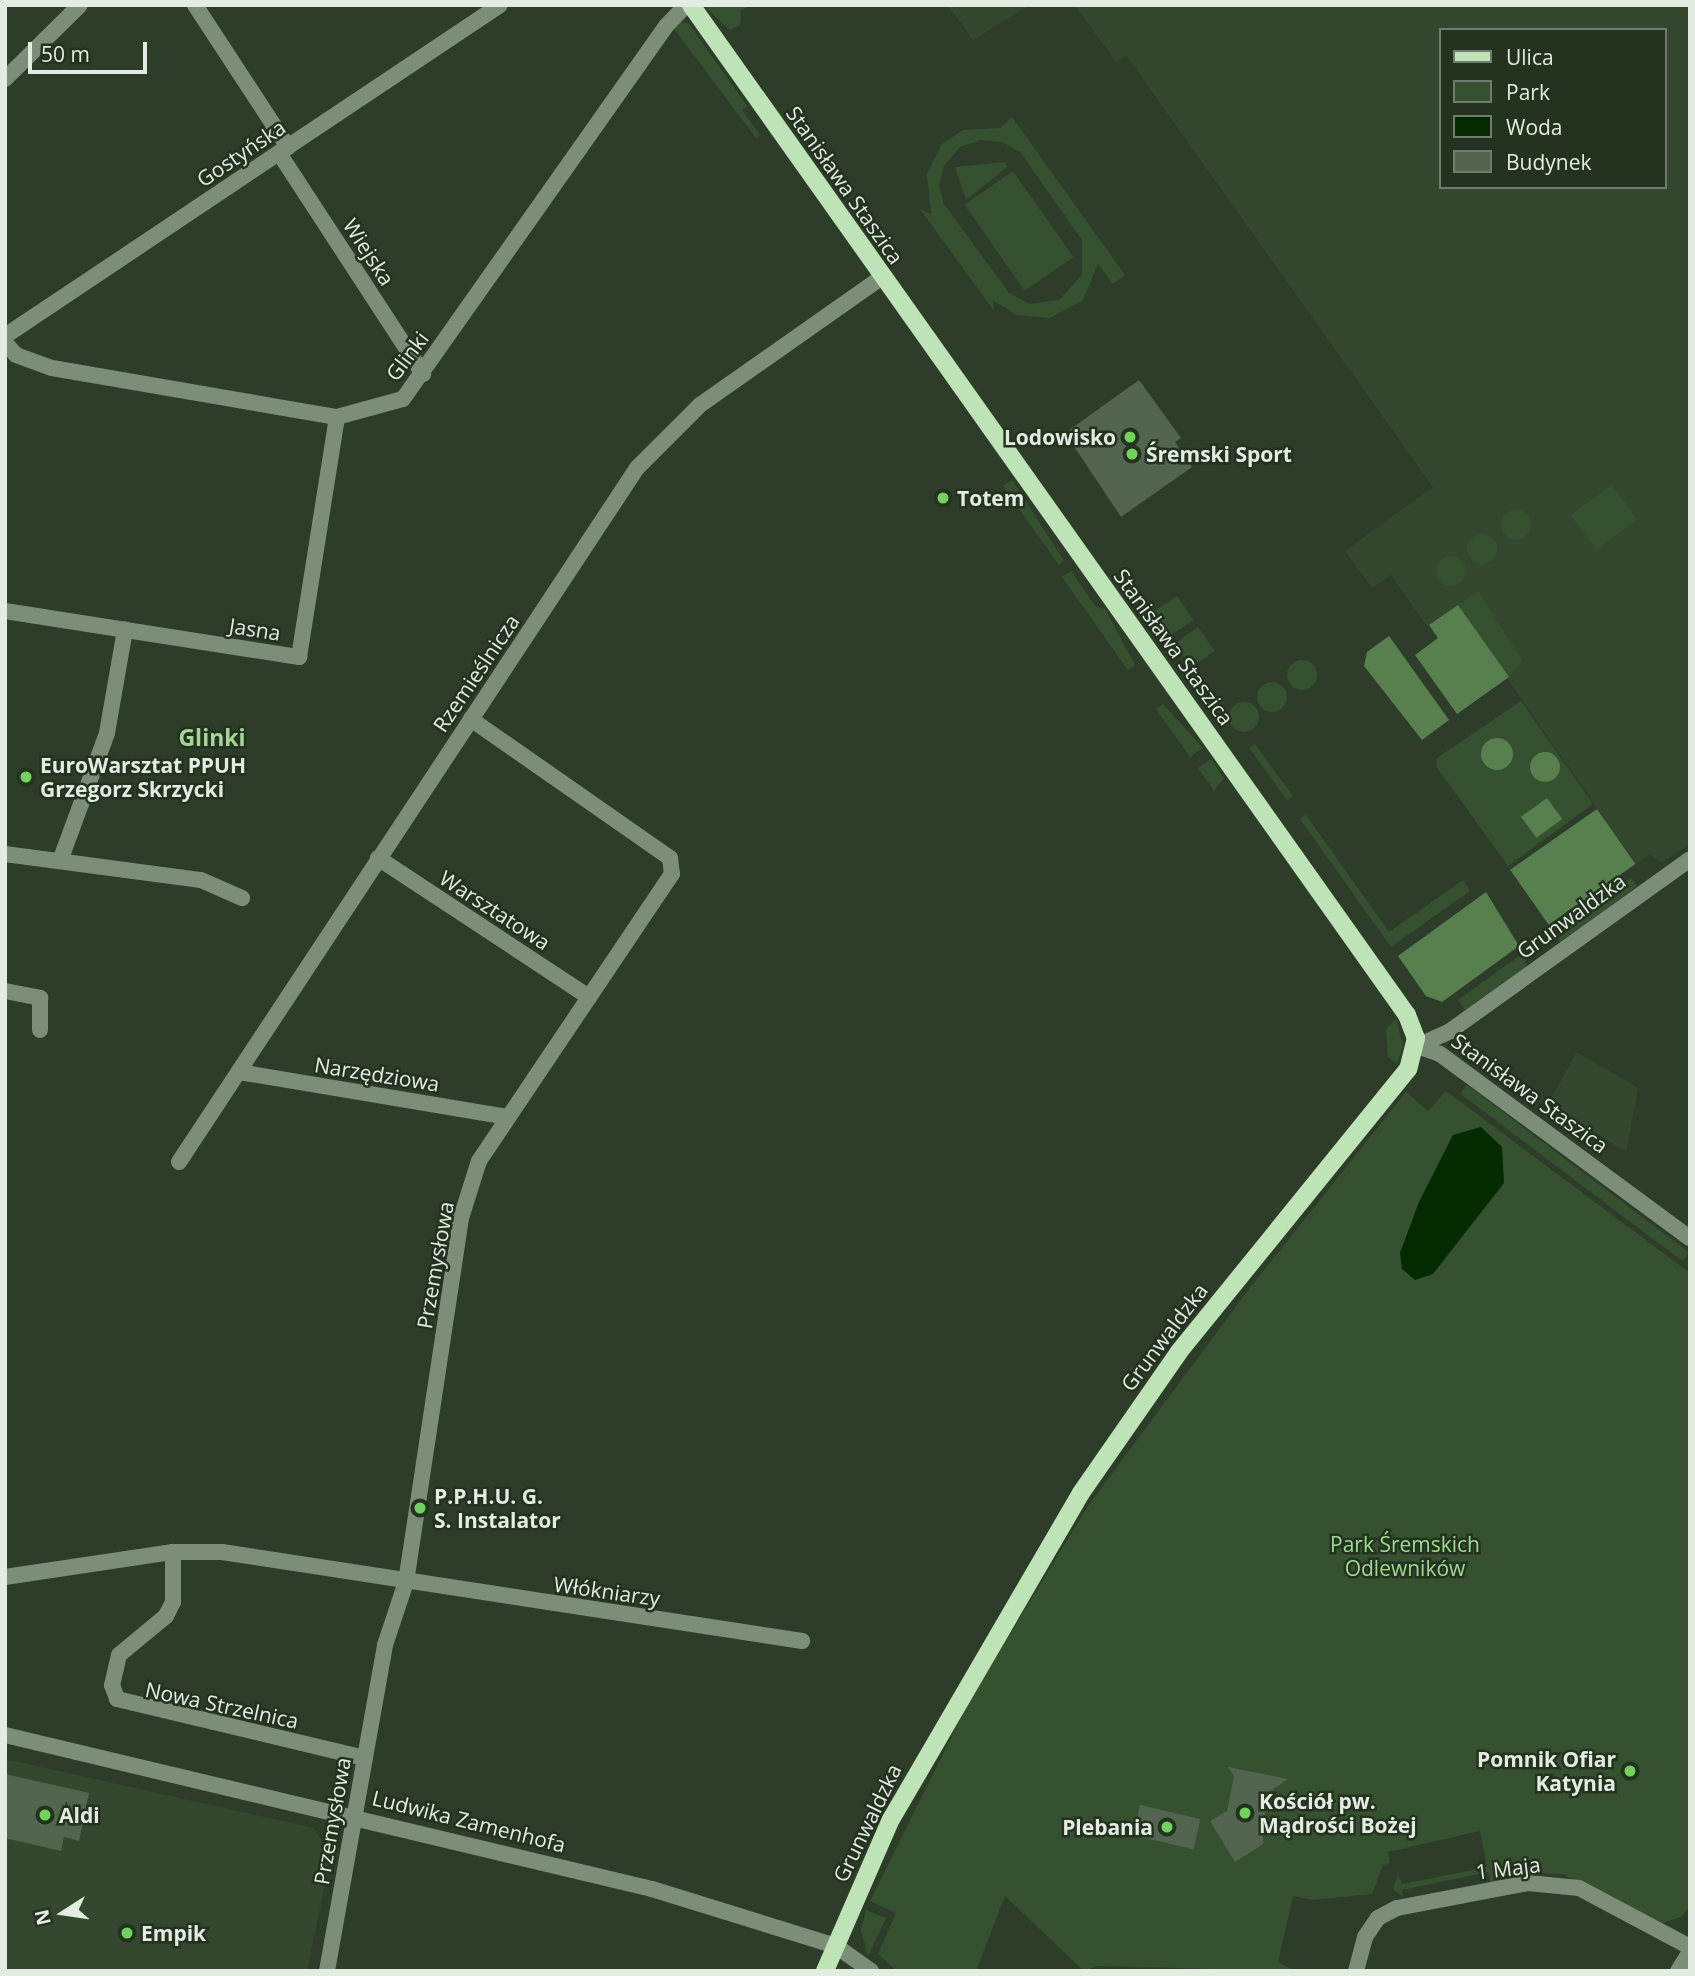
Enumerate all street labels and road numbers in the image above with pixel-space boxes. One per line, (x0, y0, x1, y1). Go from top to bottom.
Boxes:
street label: Stanisława Staszica (781, 101, 909, 269)
street label: Gostyńska (192, 114, 290, 192)
street label: Wiejska (338, 214, 400, 290)
street label: Glinki (380, 326, 434, 386)
street label: Stanisława Staszica (1109, 564, 1239, 730)
street label: Rzemieślnicza (427, 609, 525, 737)
street label: Jasna (227, 612, 283, 646)
street label: Warsztatowa (435, 865, 555, 955)
street label: Grunwaldzka (1512, 868, 1630, 964)
street label: Stanisława Staszica (1447, 1028, 1613, 1158)
street label: Narzędziowa (313, 1052, 441, 1096)
street label: Przemysłowa (411, 1199, 459, 1331)
street label: Grunwaldzka (1115, 1278, 1213, 1396)
street label: Włókniarzy (552, 1571, 662, 1611)
street label: Nowa Strzelnica (143, 1676, 301, 1734)
street label: Przemysłowa (308, 1755, 356, 1887)
street label: Grunwaldzka (828, 1760, 906, 1886)
street label: Ludwika Zamenhofa (370, 1785, 568, 1857)
street label: 1 Maja (1474, 1852, 1542, 1884)

